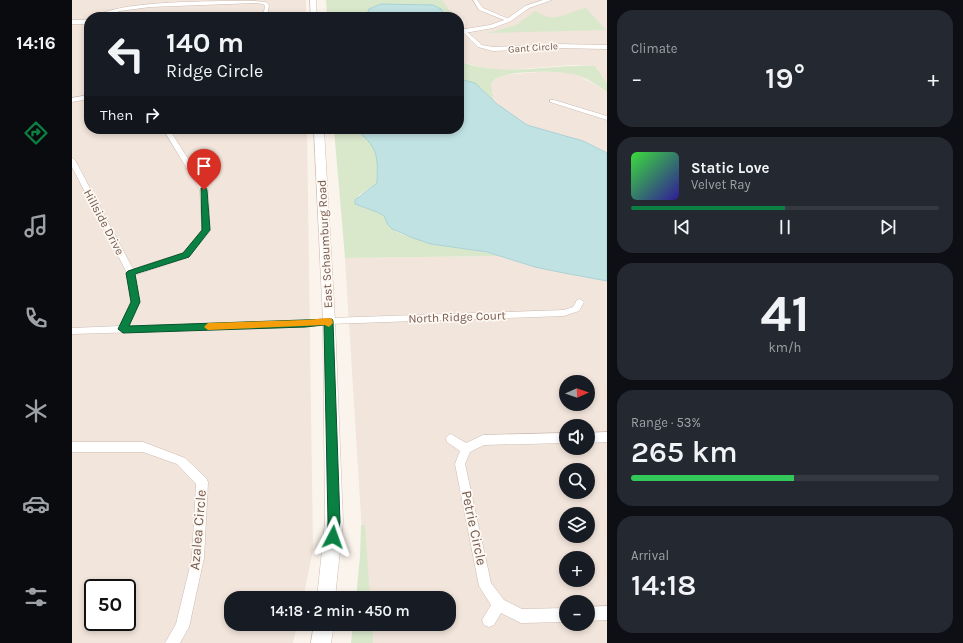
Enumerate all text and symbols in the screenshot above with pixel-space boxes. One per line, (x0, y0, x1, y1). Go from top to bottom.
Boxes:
text: 140 m (166, 26, 244, 59)
icon: left (100, 28, 152, 80)
text: 14:16 (16, 32, 56, 54)
street label: Gant Circle (508, 40, 558, 56)
text: Climate (631, 41, 677, 56)
text: Ridge Circle (166, 60, 263, 82)
text: 19° (765, 60, 805, 96)
text: − (631, 66, 643, 92)
text: + (927, 66, 939, 92)
icon: right (141, 104, 163, 126)
text: Then (100, 106, 133, 124)
icon: directions (22, 119, 50, 147)
pin (187, 149, 221, 190)
icon: arrive (193, 155, 215, 177)
text: Static Love (691, 159, 769, 177)
text: Velvet Ray (691, 177, 751, 192)
street label: East Schaumburg Road (315, 179, 335, 309)
street label: Hillside Drive (81, 187, 127, 257)
icon: music (22, 212, 50, 240)
icon: previous (671, 216, 693, 238)
icon: pause (774, 216, 796, 238)
icon: next (877, 216, 899, 238)
text: 41 (760, 283, 810, 344)
icon: phone (22, 304, 50, 332)
street label: North Ridge Court (408, 308, 506, 326)
text: km/h (769, 340, 801, 355)
north arrow (559, 375, 595, 411)
map controls (559, 375, 595, 631)
icon: climate (22, 397, 50, 425)
text: Range · 53% (631, 415, 701, 430)
button: sound (559, 419, 595, 455)
text: 265 km (631, 434, 738, 470)
button: search (559, 463, 595, 499)
street label: Azalea Circle (186, 489, 210, 571)
street label: Petrie Circle (458, 489, 490, 567)
icon: car (22, 490, 50, 518)
button: layers (559, 507, 595, 543)
position arrow (312, 516, 354, 558)
text: Arrival (631, 548, 669, 563)
button: + (559, 551, 595, 587)
text: 14:18 (631, 567, 696, 603)
speed limit sign: 50 (84, 579, 136, 631)
icon: filters (22, 583, 50, 611)
button: − (559, 595, 595, 631)
text: 14:18 · 2 min · 450 m (270, 602, 410, 620)

